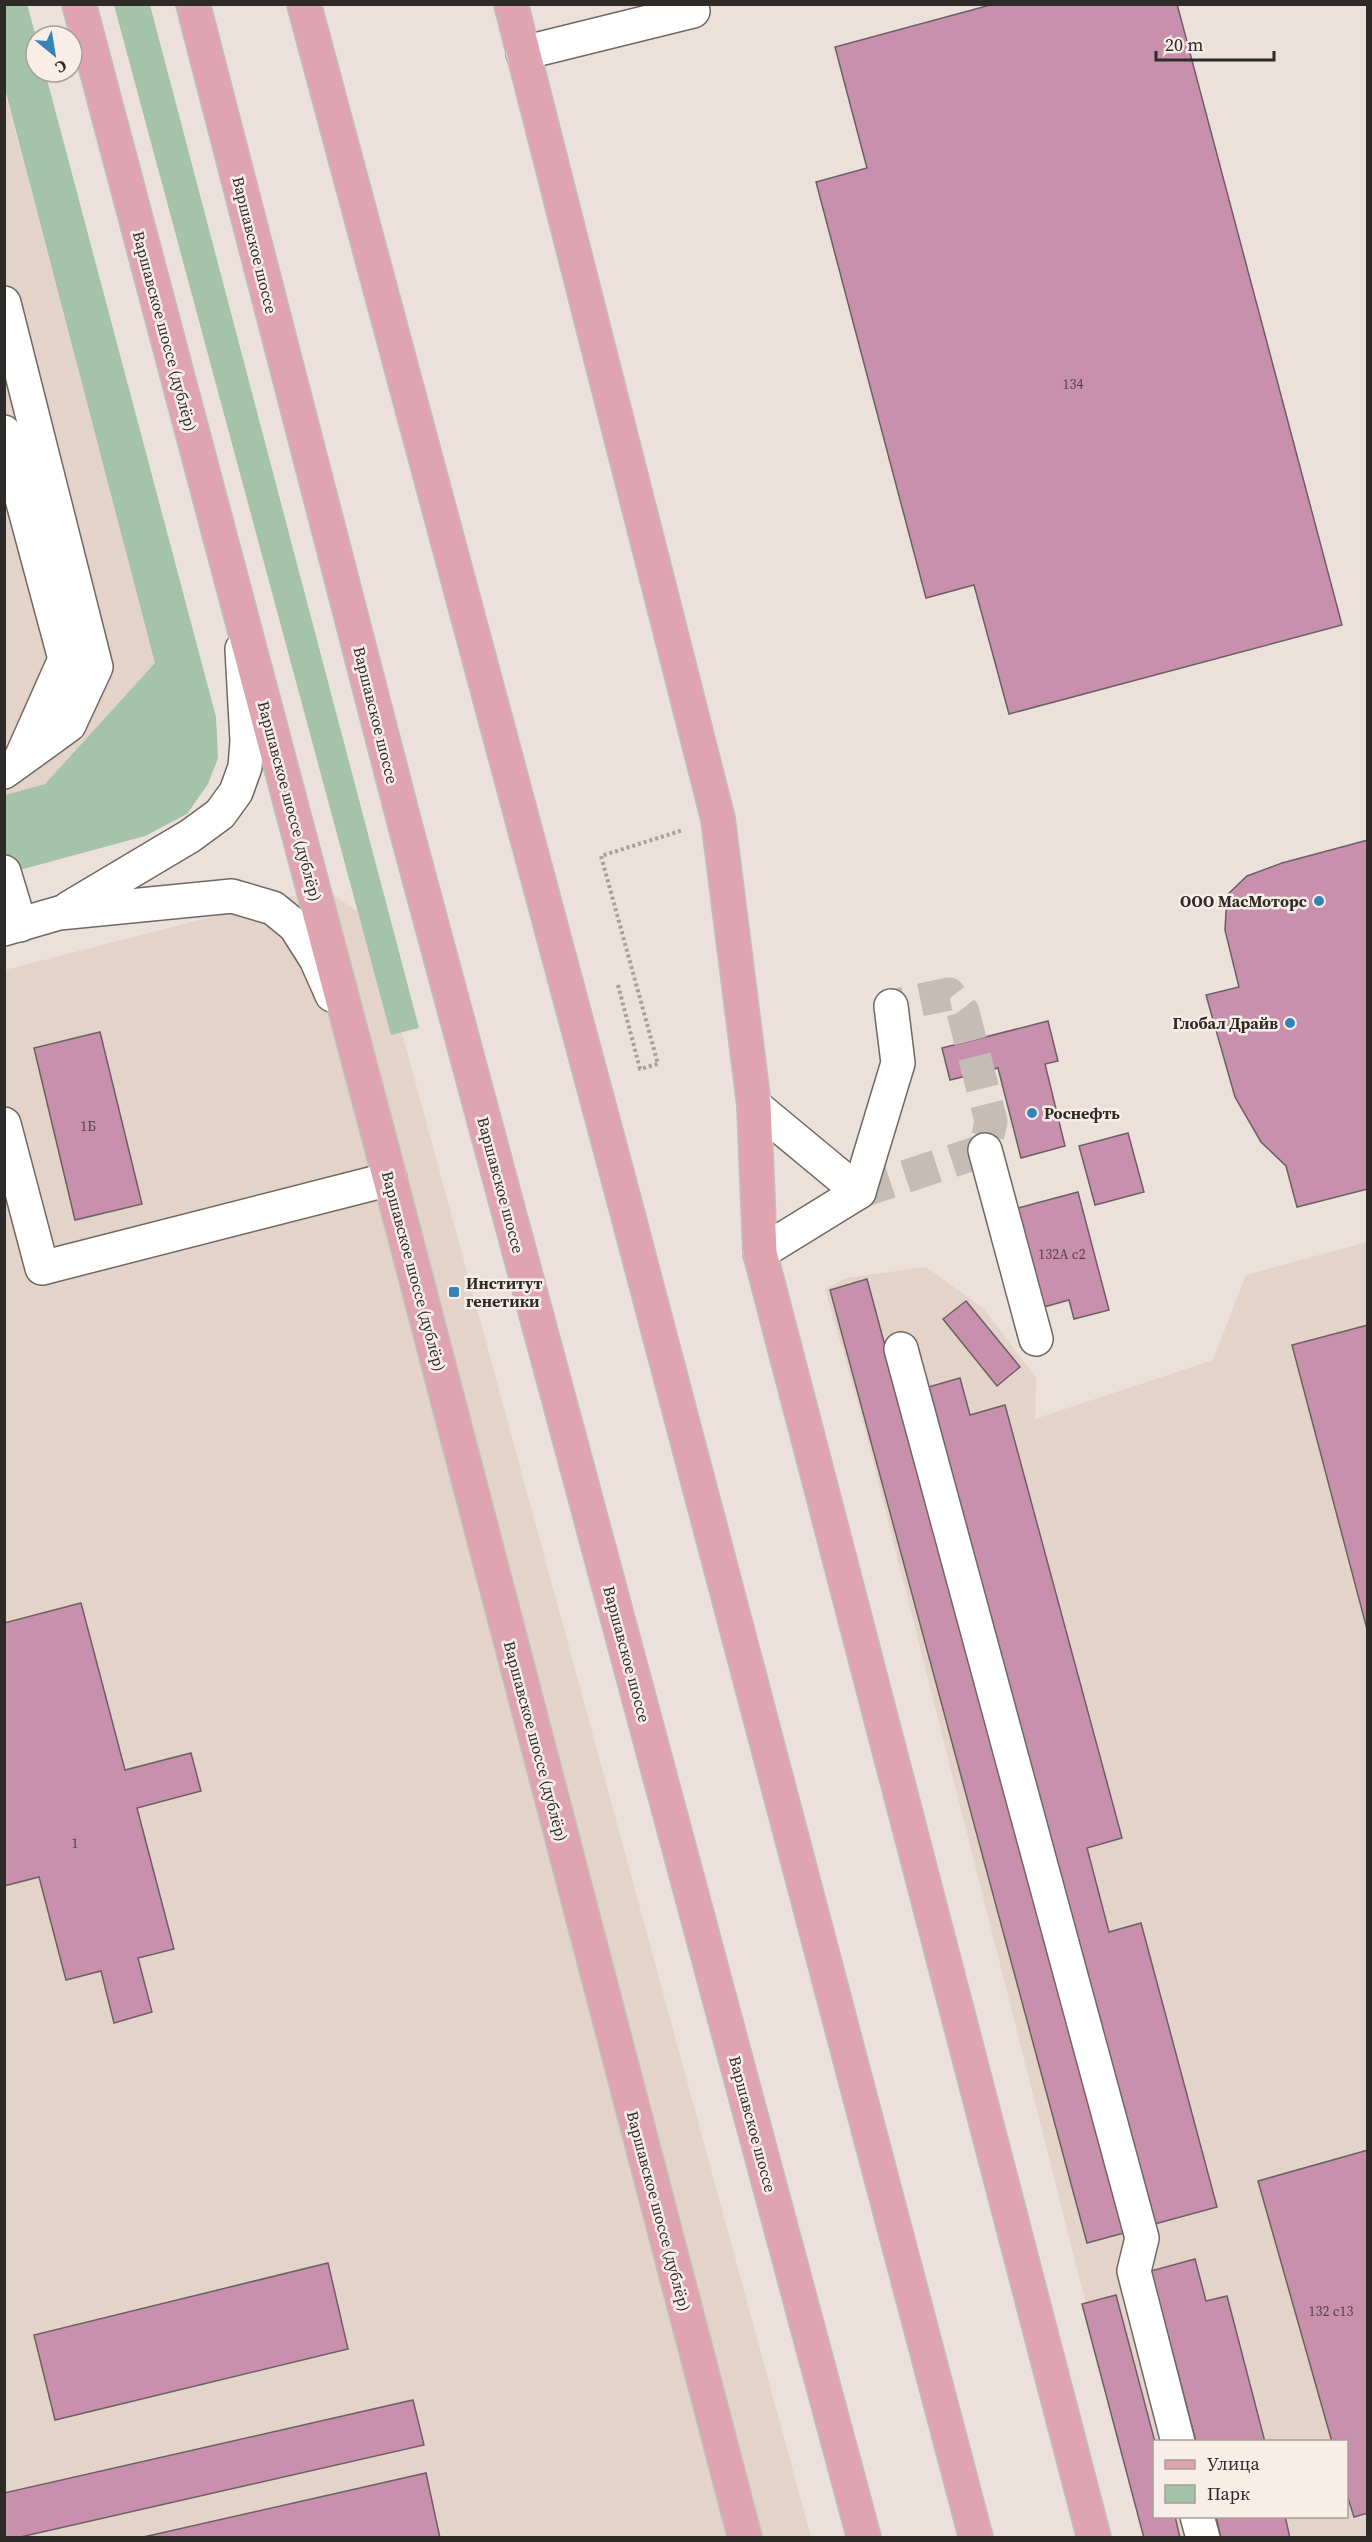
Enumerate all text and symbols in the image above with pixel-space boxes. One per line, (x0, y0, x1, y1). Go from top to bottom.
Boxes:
north arrow (24, 24, 84, 84)
scale bar (1156, 24, 1274, 62)
text: 20 m (1165, 32, 1203, 57)
text: С (52, 55, 71, 79)
street label: Варшавское шоссе (227, 174, 283, 316)
street label: Варшавское шоссе (дублёр) (128, 228, 202, 434)
house number: 134 (1063, 374, 1084, 394)
street label: Варшавское шоссе (348, 644, 404, 786)
street label: Варшавское шоссе (дублёр) (253, 698, 327, 904)
place label: ООО МасМоторс (1180, 890, 1307, 912)
marker: ООО МасМоторс (1312, 894, 1326, 908)
place label: Глобал Драйв (1172, 1012, 1278, 1034)
marker: Глобал Драйв (1283, 1016, 1297, 1030)
place label: Роснефть (1044, 1102, 1120, 1124)
marker: Роснефть (1025, 1106, 1039, 1120)
street label: Варшавское шоссе (472, 1114, 530, 1256)
house number: 1Б (80, 1116, 96, 1136)
street label: Варшавское шоссе (дублёр) (377, 1168, 451, 1374)
house number: 132А с2 (1038, 1244, 1086, 1264)
place label: Институт генетики (466, 1272, 543, 1312)
marker: Институт генетики (447, 1285, 461, 1299)
street label: Варшавское шоссе (598, 1583, 656, 1725)
street label: Варшавское шоссе (дублёр) (499, 1638, 573, 1844)
house number: 1 (72, 1833, 79, 1853)
street label: Варшавское шоссе (724, 2053, 782, 2195)
street label: Варшавское шоссе (дублёр) (622, 2108, 696, 2314)
house number: 132 с13 (1308, 2301, 1354, 2321)
legend (1153, 2440, 1348, 2518)
text: Улица (1207, 2451, 1260, 2476)
text: Парк (1207, 2481, 1250, 2506)

